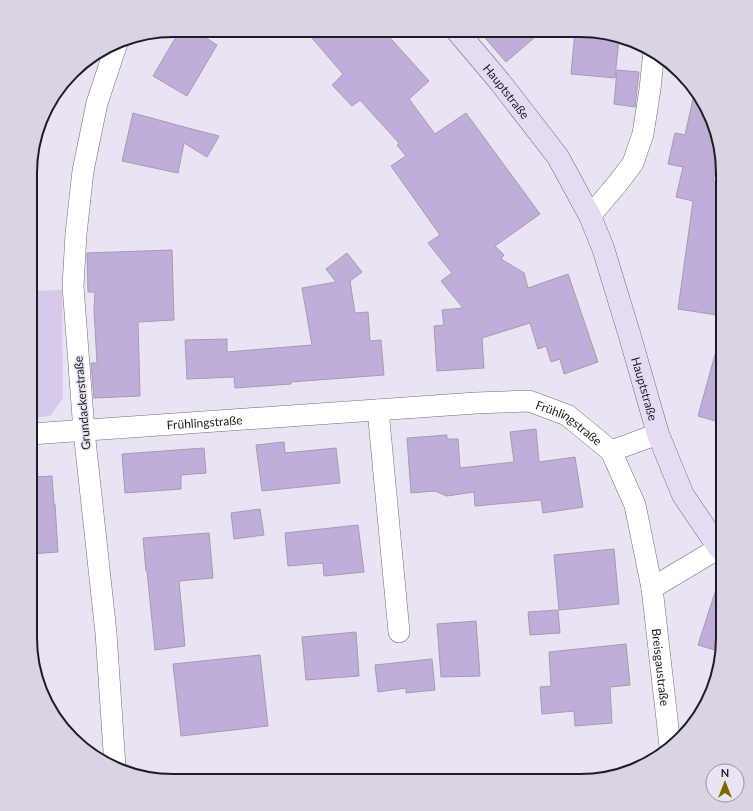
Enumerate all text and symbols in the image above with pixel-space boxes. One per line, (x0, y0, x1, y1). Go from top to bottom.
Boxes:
street label: Hauptstraße (480, 61, 533, 122)
street label: Grundackerstraße (70, 355, 94, 451)
street label: Hauptstraße (629, 355, 661, 422)
street label: Frühlingstraße (534, 397, 605, 448)
street label: Frühlingstraße (166, 412, 243, 432)
street label: Breisgaustraße (649, 628, 673, 707)
north arrow (705, 763, 745, 803)
text: N (721, 766, 729, 779)

